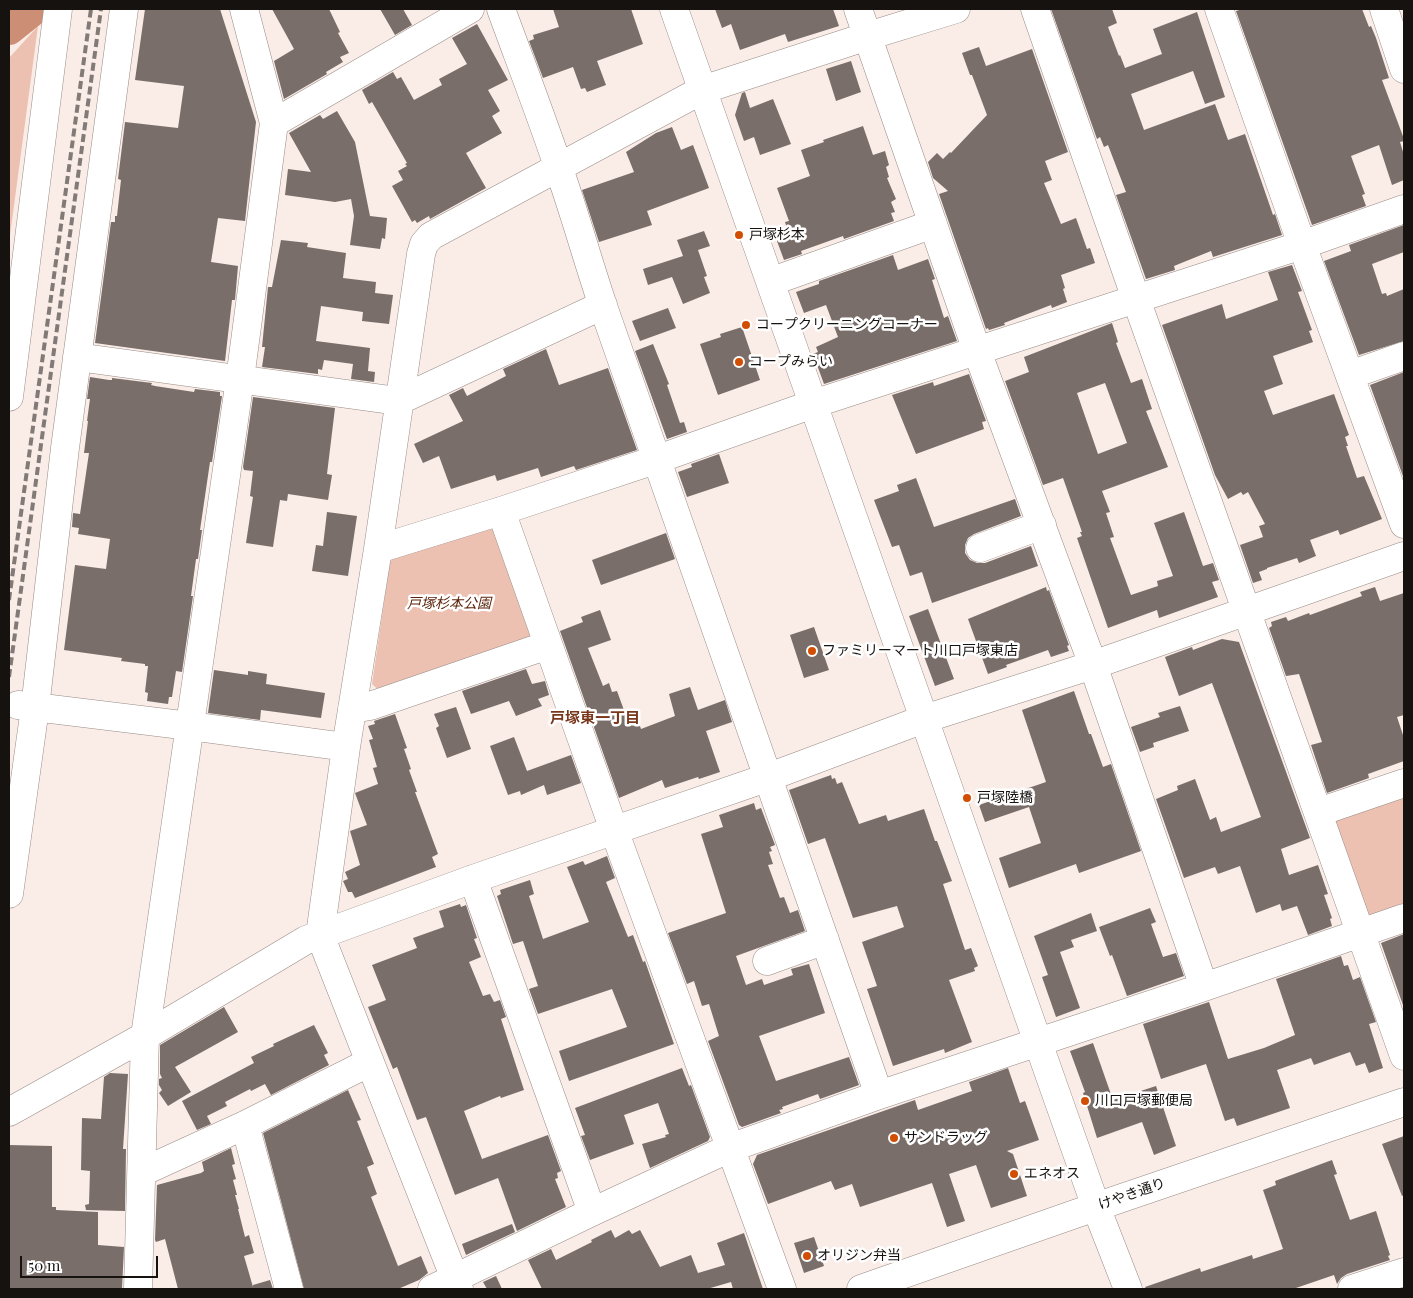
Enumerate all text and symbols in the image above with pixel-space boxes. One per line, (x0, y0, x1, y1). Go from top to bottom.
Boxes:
place label: 戸塚杉本 (749, 227, 805, 243)
marker: 戸塚杉本 (733, 229, 745, 241)
place label: コープクリーニングコーナー (756, 317, 938, 333)
marker: コープクリーニングコーナー (740, 319, 752, 331)
place label: コープみらい (749, 354, 833, 370)
marker: コープみらい (733, 356, 745, 368)
park label: 戸塚杉本公園 (407, 596, 491, 612)
place label: ファミリーマート川口戸塚東店 (822, 643, 1018, 659)
marker: ファミリーマート川口戸塚東店 (806, 645, 818, 657)
district label: 戸塚東一丁目 (550, 709, 640, 727)
place label: 戸塚陸橋 (977, 790, 1033, 806)
marker: 戸塚陸橋 (961, 792, 973, 804)
place label: 川口戸塚郵便局 (1095, 1093, 1193, 1109)
marker: 川口戸塚郵便局 (1079, 1095, 1091, 1107)
place label: サンドラッグ (904, 1130, 988, 1146)
marker: サンドラッグ (888, 1132, 900, 1144)
place label: エネオス (1024, 1166, 1080, 1182)
marker: エネオス (1008, 1168, 1020, 1180)
street label: けやき通り (1096, 1175, 1168, 1213)
scale bar (22, 1246, 160, 1278)
place label: オリジン弁当 (817, 1248, 901, 1264)
marker: オリジン弁当 (801, 1250, 813, 1262)
text: 50 m (28, 1255, 60, 1275)

